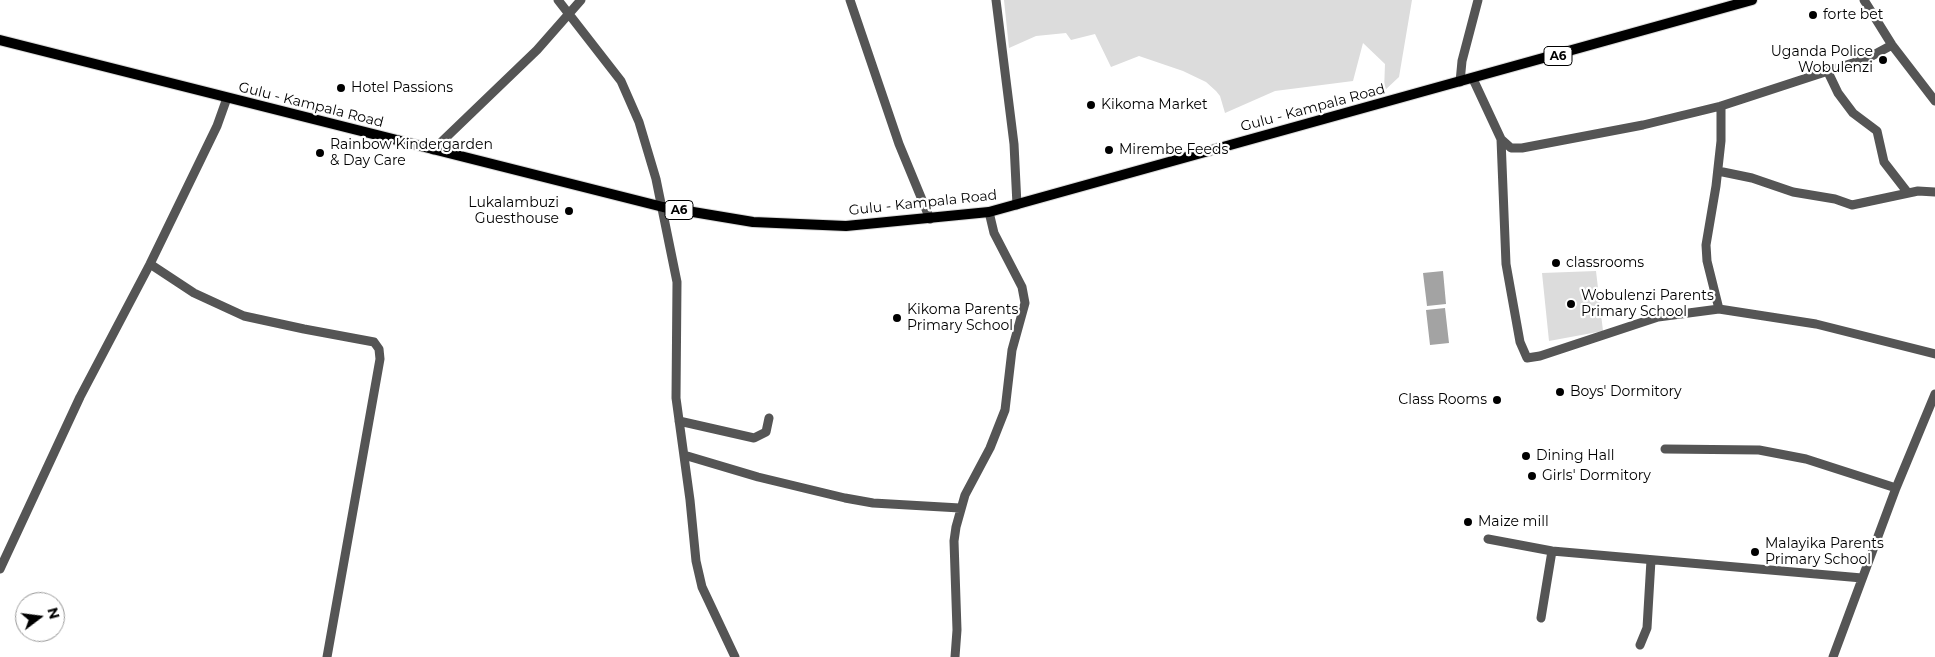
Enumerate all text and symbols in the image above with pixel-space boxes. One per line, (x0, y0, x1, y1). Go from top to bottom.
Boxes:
place label: forte bet (1823, 7, 1883, 23)
marker: forte bet (1807, 9, 1819, 21)
place label: Uganda Police Wobulenzi (1771, 44, 1873, 76)
road number: A6 (1544, 46, 1572, 66)
marker: Uganda Police Wobulenzi (1877, 54, 1889, 66)
street label: Gulu - Kampala Road (237, 79, 385, 131)
place label: Hotel Passions (351, 80, 453, 96)
street label: Gulu - Kampala Road (1239, 81, 1387, 135)
marker: Hotel Passions (335, 82, 347, 94)
place label: Kikoma Market (1101, 97, 1208, 113)
marker: Kikoma Market (1085, 99, 1097, 111)
place label: Rainbow Kindergarden & Day Care (330, 137, 493, 170)
place label: Mirembe Feeds (1119, 142, 1228, 158)
marker: Mirembe Feeds (1103, 144, 1115, 156)
marker: Rainbow Kindergarden & Day Care (314, 147, 326, 159)
street label: Gulu - Kampala Road (848, 187, 998, 219)
place label: Lukalambuzi Guesthouse (468, 195, 559, 228)
road number: A6 (665, 200, 693, 220)
marker: Lukalambuzi Guesthouse (563, 205, 575, 217)
place label: classrooms (1566, 255, 1644, 271)
marker: classrooms (1550, 257, 1562, 269)
place label: Wobulenzi Parents Primary School (1581, 288, 1714, 321)
marker: Wobulenzi Parents Primary School (1565, 298, 1577, 310)
place label: Kikoma Parents Primary School (907, 302, 1018, 334)
marker: Kikoma Parents Primary School (891, 312, 903, 324)
place label: Boys' Dormitory (1570, 384, 1682, 400)
marker: Boys' Dormitory (1554, 386, 1566, 398)
place label: Class Rooms (1398, 392, 1487, 408)
marker: Class Rooms (1491, 394, 1503, 406)
place label: Dining Hall (1536, 448, 1614, 464)
marker: Dining Hall (1520, 450, 1532, 462)
place label: Girls' Dormitory (1542, 468, 1651, 484)
marker: Girls' Dormitory (1526, 470, 1538, 482)
place label: Maize mill (1478, 514, 1549, 530)
marker: Maize mill (1462, 516, 1474, 528)
place label: Malayika Parents Primary School (1765, 536, 1884, 568)
marker: Malayika Parents Primary School (1749, 546, 1761, 558)
north arrow (15, 592, 65, 642)
text: N (43, 606, 64, 621)

